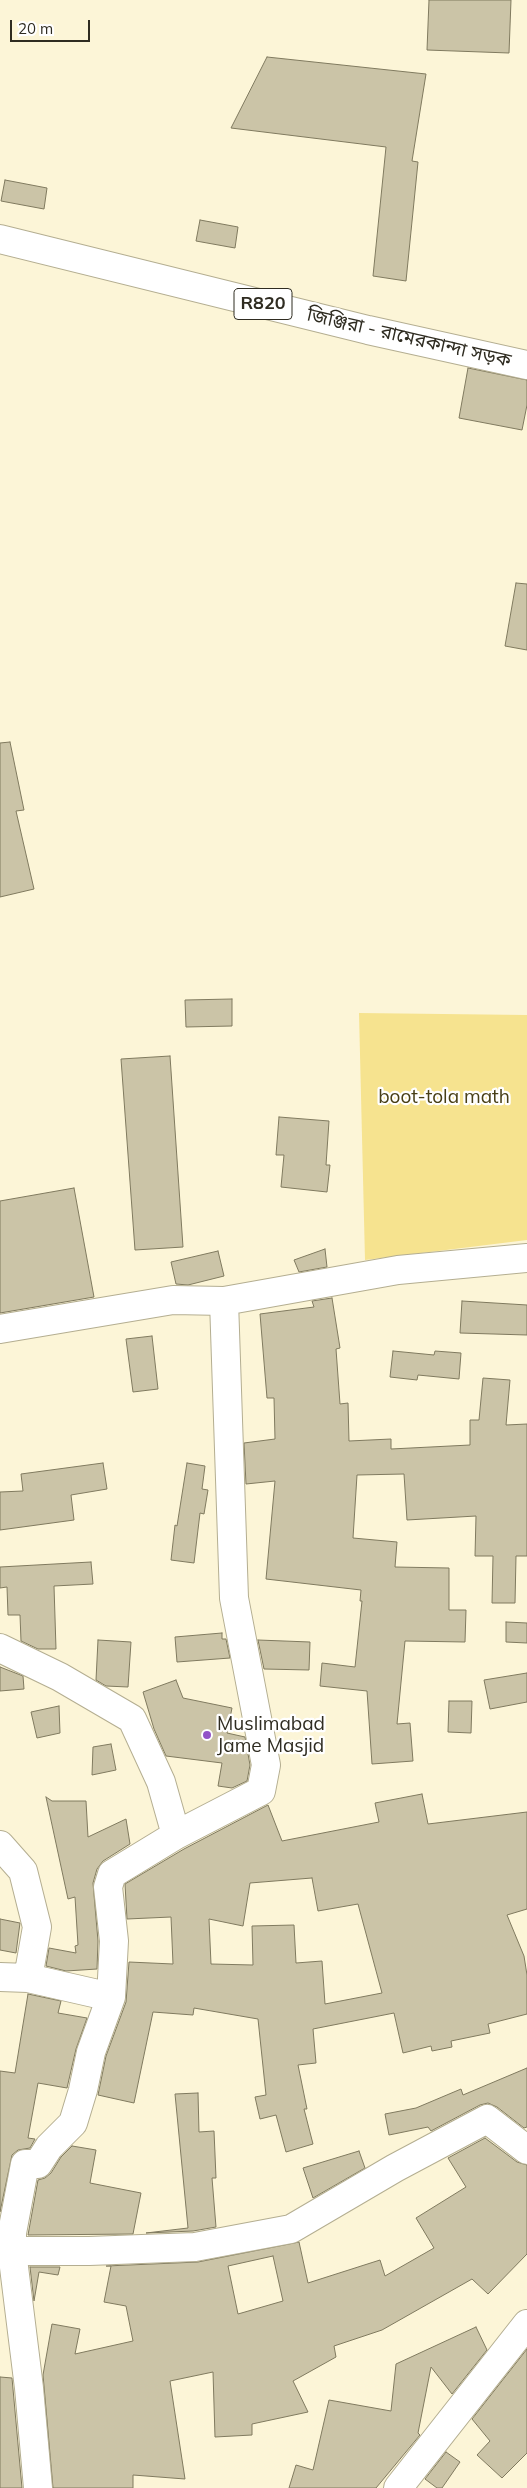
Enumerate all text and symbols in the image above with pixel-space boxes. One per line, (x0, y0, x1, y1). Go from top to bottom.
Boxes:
scale bar (12, 10, 92, 42)
text: 20 m (18, 19, 53, 38)
road number: R820 (234, 288, 292, 320)
street label: জিঞ্জিরা - রামেরকান্দা সড়ক (305, 303, 513, 373)
park label: boot-tola math (378, 1086, 510, 1108)
place label: Muslimabad Jame Masjid (217, 1713, 325, 1757)
marker: Muslimabad Jame Masjid (201, 1729, 213, 1741)

